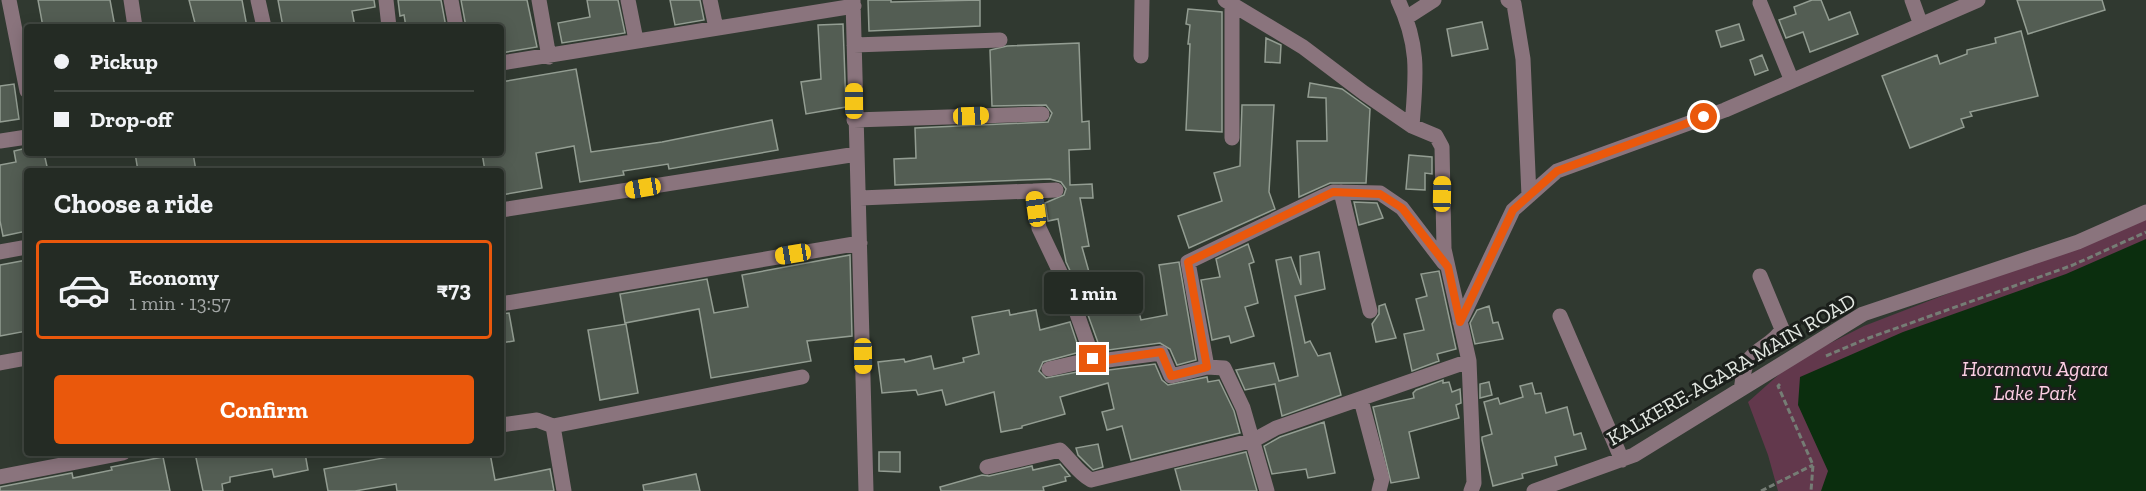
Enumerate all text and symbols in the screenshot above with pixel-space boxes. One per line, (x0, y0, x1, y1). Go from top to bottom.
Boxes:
text: Pickup (90, 48, 158, 75)
car (845, 83, 863, 119)
route start (1690, 103, 1717, 130)
text: Drop-off (90, 106, 172, 133)
car (953, 106, 989, 126)
car (624, 176, 662, 200)
car (1433, 176, 1451, 212)
text: Choose a ride (54, 188, 213, 220)
car (1025, 190, 1047, 228)
car (774, 242, 812, 266)
icon: car (57, 263, 111, 317)
text: Economy (129, 264, 219, 291)
callout: 1 min (1044, 272, 1142, 314)
text: ₹73 (437, 276, 471, 303)
text: 1 min (1070, 281, 1117, 305)
street label: KALKERE-AGARA MAIN ROAD (1602, 287, 1860, 451)
text: 1 min · 13:57 (129, 291, 231, 315)
car (854, 338, 872, 374)
route end (1079, 345, 1106, 372)
park label: Horamavu Agara Lake Park (1962, 356, 2108, 405)
button: Confirm (54, 375, 474, 444)

